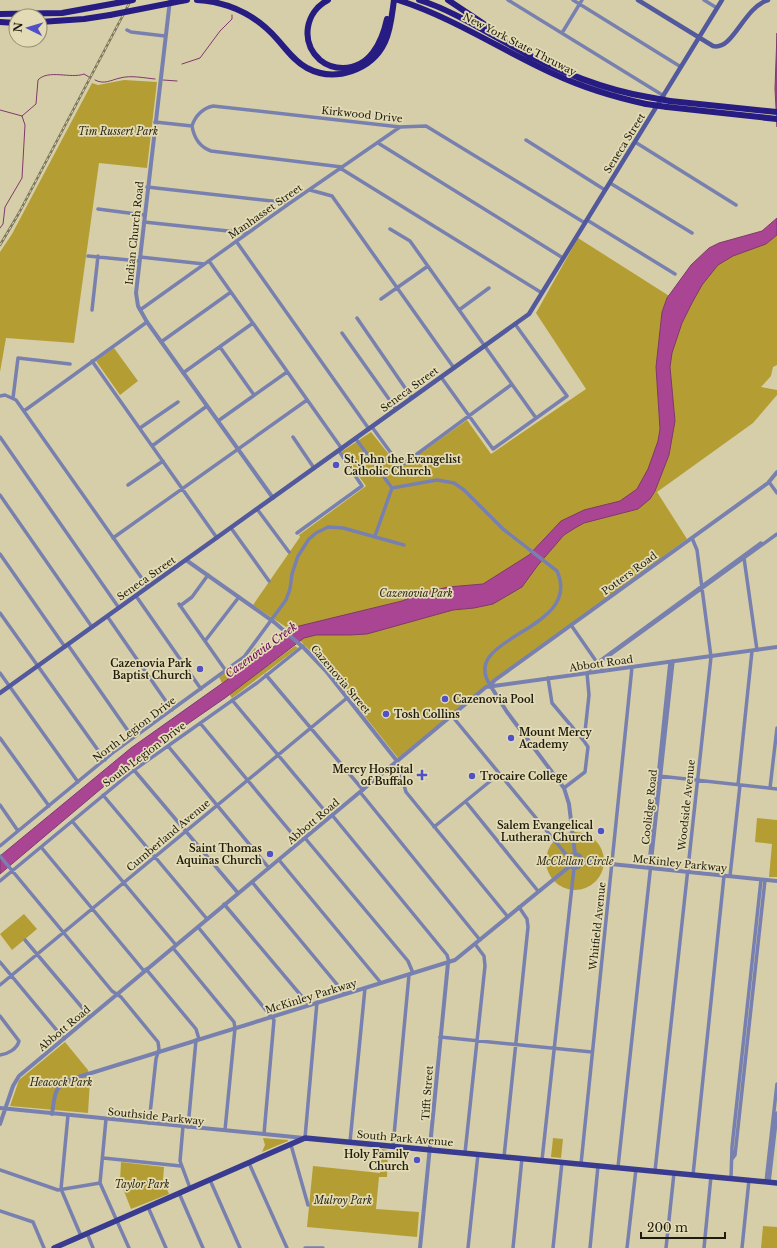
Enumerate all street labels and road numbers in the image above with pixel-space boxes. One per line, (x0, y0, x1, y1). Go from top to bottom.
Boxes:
street label: New York State Thruway (461, 10, 579, 79)
street label: Kirkwood Drive (321, 104, 404, 125)
street label: Seneca Street (601, 111, 648, 176)
street label: Indian Church Road (123, 180, 146, 286)
street label: Manhasset Street (226, 181, 305, 242)
street label: Seneca Street (378, 364, 441, 415)
street label: Potters Road (599, 549, 660, 598)
street label: Seneca Street (114, 553, 178, 603)
street label: Cazenovia Street (308, 642, 373, 717)
street label: Abbott Road (567, 653, 634, 675)
street label: North Legion Drive (90, 694, 179, 765)
street label: South Legion Drive (100, 719, 189, 790)
street label: Woodside Avenue (675, 758, 698, 852)
street label: Coolidge Road (639, 769, 660, 845)
street label: Cumberland Avenue (124, 796, 213, 874)
street label: Abbott Road (284, 796, 342, 848)
street label: McKinley Parkway (632, 852, 729, 875)
street label: Whitfield Avenue (586, 881, 609, 972)
street label: McKinley Parkway (264, 976, 359, 1017)
street label: Abbott Road (35, 1003, 93, 1055)
street label: Tifft Street (419, 1065, 436, 1121)
street label: Southside Parkway (107, 1105, 205, 1128)
street label: South Park Avenue (356, 1128, 454, 1149)

